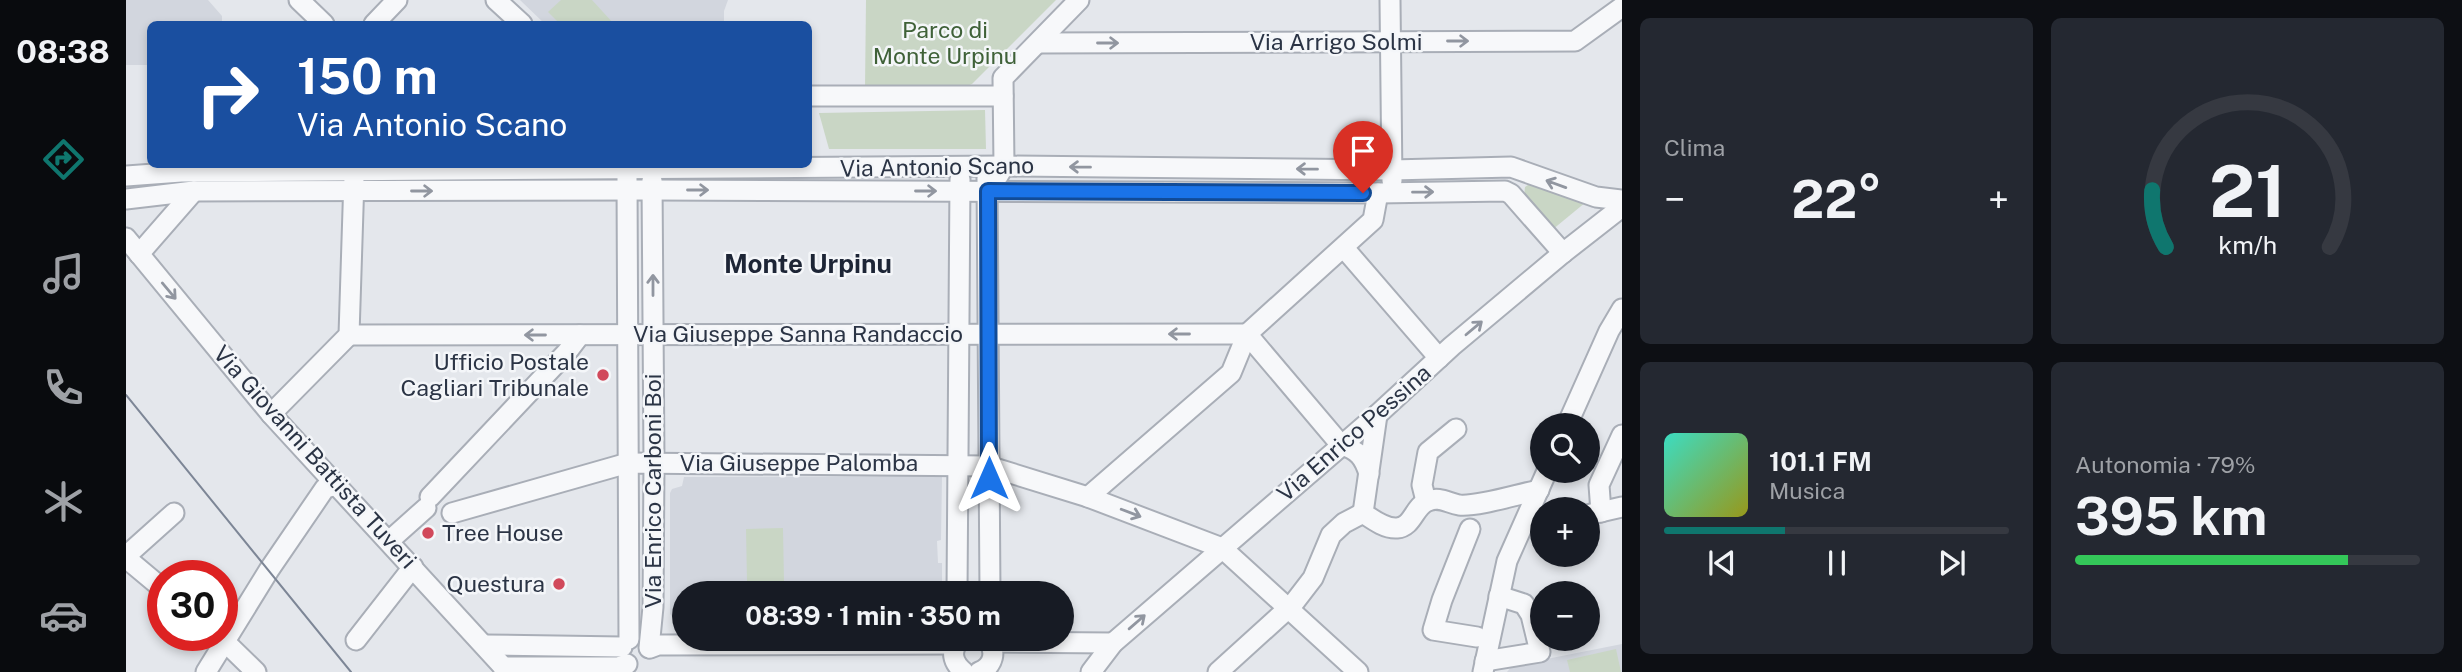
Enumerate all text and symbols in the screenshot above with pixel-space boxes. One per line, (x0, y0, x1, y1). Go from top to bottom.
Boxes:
park label: Parco di Monte Urpinu (873, 16, 1017, 69)
street label: Via Arrigo Solmi (1250, 28, 1422, 55)
text: 08:38 (16, 33, 110, 70)
one-way arrow (1446, 34, 1469, 48)
one-way arrow (1096, 36, 1119, 50)
text: 150 m (297, 47, 438, 105)
icon: right (182, 49, 273, 140)
text: Via Antonio Scano (297, 106, 567, 143)
pin (1333, 121, 1393, 193)
icon: arrive (1344, 132, 1382, 170)
text: Clima (1664, 134, 1725, 161)
icon: directions (39, 135, 88, 184)
text: 21 (2209, 148, 2286, 233)
street label: Via Antonio Scano (840, 151, 1034, 182)
one-way arrow (1068, 160, 1091, 174)
one-way arrow (1296, 162, 1319, 176)
text: 22° (1791, 169, 1882, 230)
one-way arrow (1546, 177, 1568, 189)
text: − (1664, 177, 1685, 222)
text: + (1988, 177, 2009, 222)
one-way arrow (686, 183, 709, 197)
one-way arrow (410, 184, 433, 198)
one-way arrow (914, 184, 937, 198)
one-way arrow (1411, 186, 1434, 199)
text: km/h (2218, 230, 2277, 260)
district label: Monte Urpinu (724, 248, 892, 279)
icon: music (39, 249, 88, 298)
one-way arrow (646, 274, 660, 297)
one-way arrow (161, 281, 177, 299)
street label: Via Giuseppe Sanna Randaccio (633, 320, 963, 347)
one-way arrow (1465, 320, 1483, 336)
one-way arrow (1168, 327, 1191, 341)
one-way arrow (524, 328, 547, 342)
street label: Via Giovanni Battista Tuveri (208, 340, 422, 573)
place label: Ufficio Postale Cagliari Tribunale (400, 348, 589, 401)
street label: Via Enrico Pessina (1271, 359, 1436, 507)
icon: phone (39, 363, 88, 412)
marker: Ufficio Postale Cagliari Tribunale (595, 367, 611, 383)
street label: Via Enrico Carboni Boi (639, 373, 666, 609)
map controls (1530, 413, 1600, 651)
button: search (1530, 413, 1600, 483)
position arrow (952, 441, 1026, 515)
text: 101.1 FM (1769, 446, 1872, 477)
street label: Via Giuseppe Palomba (680, 449, 918, 476)
text: Autonomia · 79% (2075, 451, 2256, 478)
icon: climate (39, 477, 88, 526)
text: Musica (1769, 477, 1845, 504)
text: 395 km (2075, 486, 2267, 547)
button: + (1530, 497, 1600, 567)
one-way arrow (1120, 508, 1142, 521)
place label: Tree House (442, 519, 564, 546)
marker: Tree House (420, 525, 436, 541)
icon: previous (1703, 544, 1741, 582)
icon: pause (1818, 544, 1856, 582)
icon: next (1933, 544, 1971, 582)
speed limit sign: 30 (147, 560, 238, 651)
place label: Questura (446, 570, 545, 597)
marker: Questura (551, 576, 567, 592)
button: − (1530, 581, 1600, 651)
icon: car (39, 591, 88, 640)
text: 08:39 · 1 min · 350 m (745, 600, 1001, 631)
one-way arrow (1128, 614, 1146, 630)

